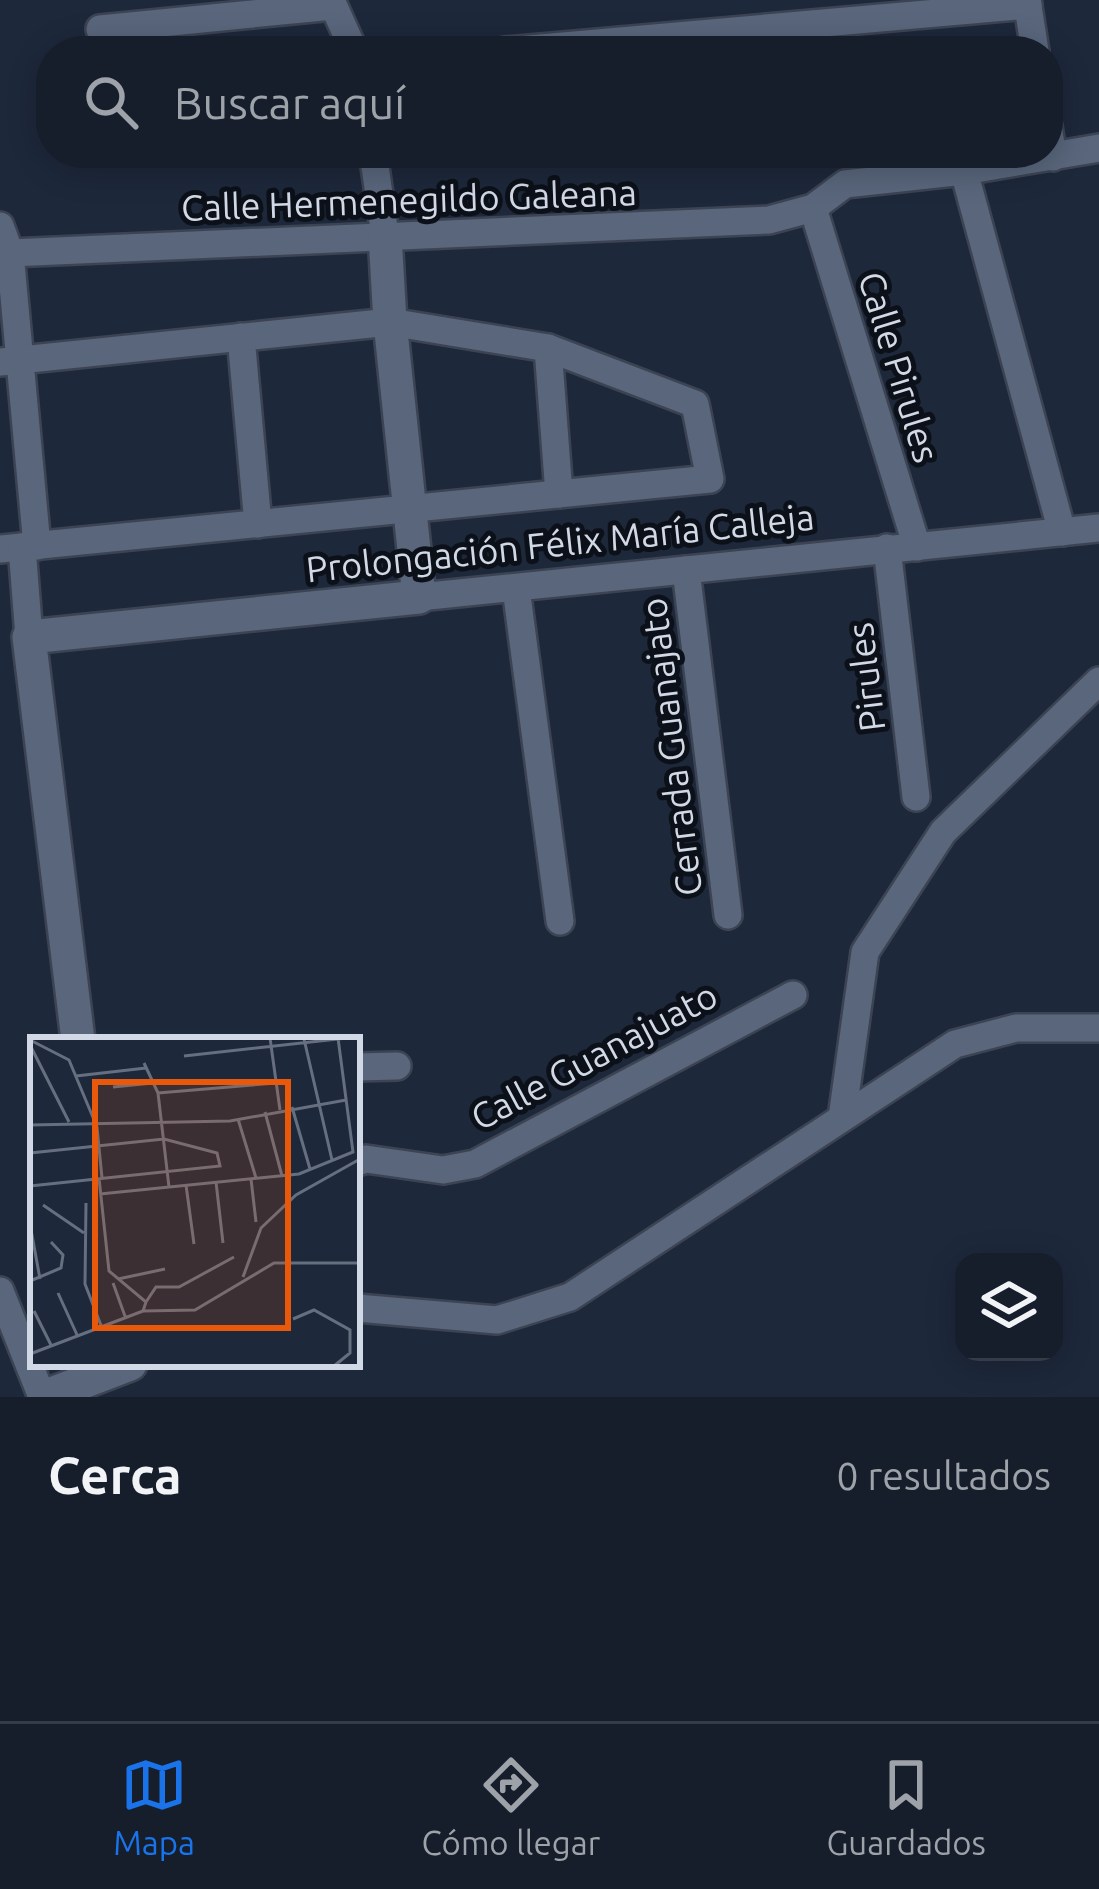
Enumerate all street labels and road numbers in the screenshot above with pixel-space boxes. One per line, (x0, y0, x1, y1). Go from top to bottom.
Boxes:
street label: Calle Hermenegildo Galeana (180, 171, 638, 228)
street label: Calle Pirules (851, 267, 948, 467)
street label: Prolongación Félix María Calleja (304, 495, 816, 590)
street label: Cerrada Guanajato (632, 596, 709, 898)
street label: Pirules (838, 620, 893, 734)
street label: Calle Guanajuato (464, 973, 724, 1138)

